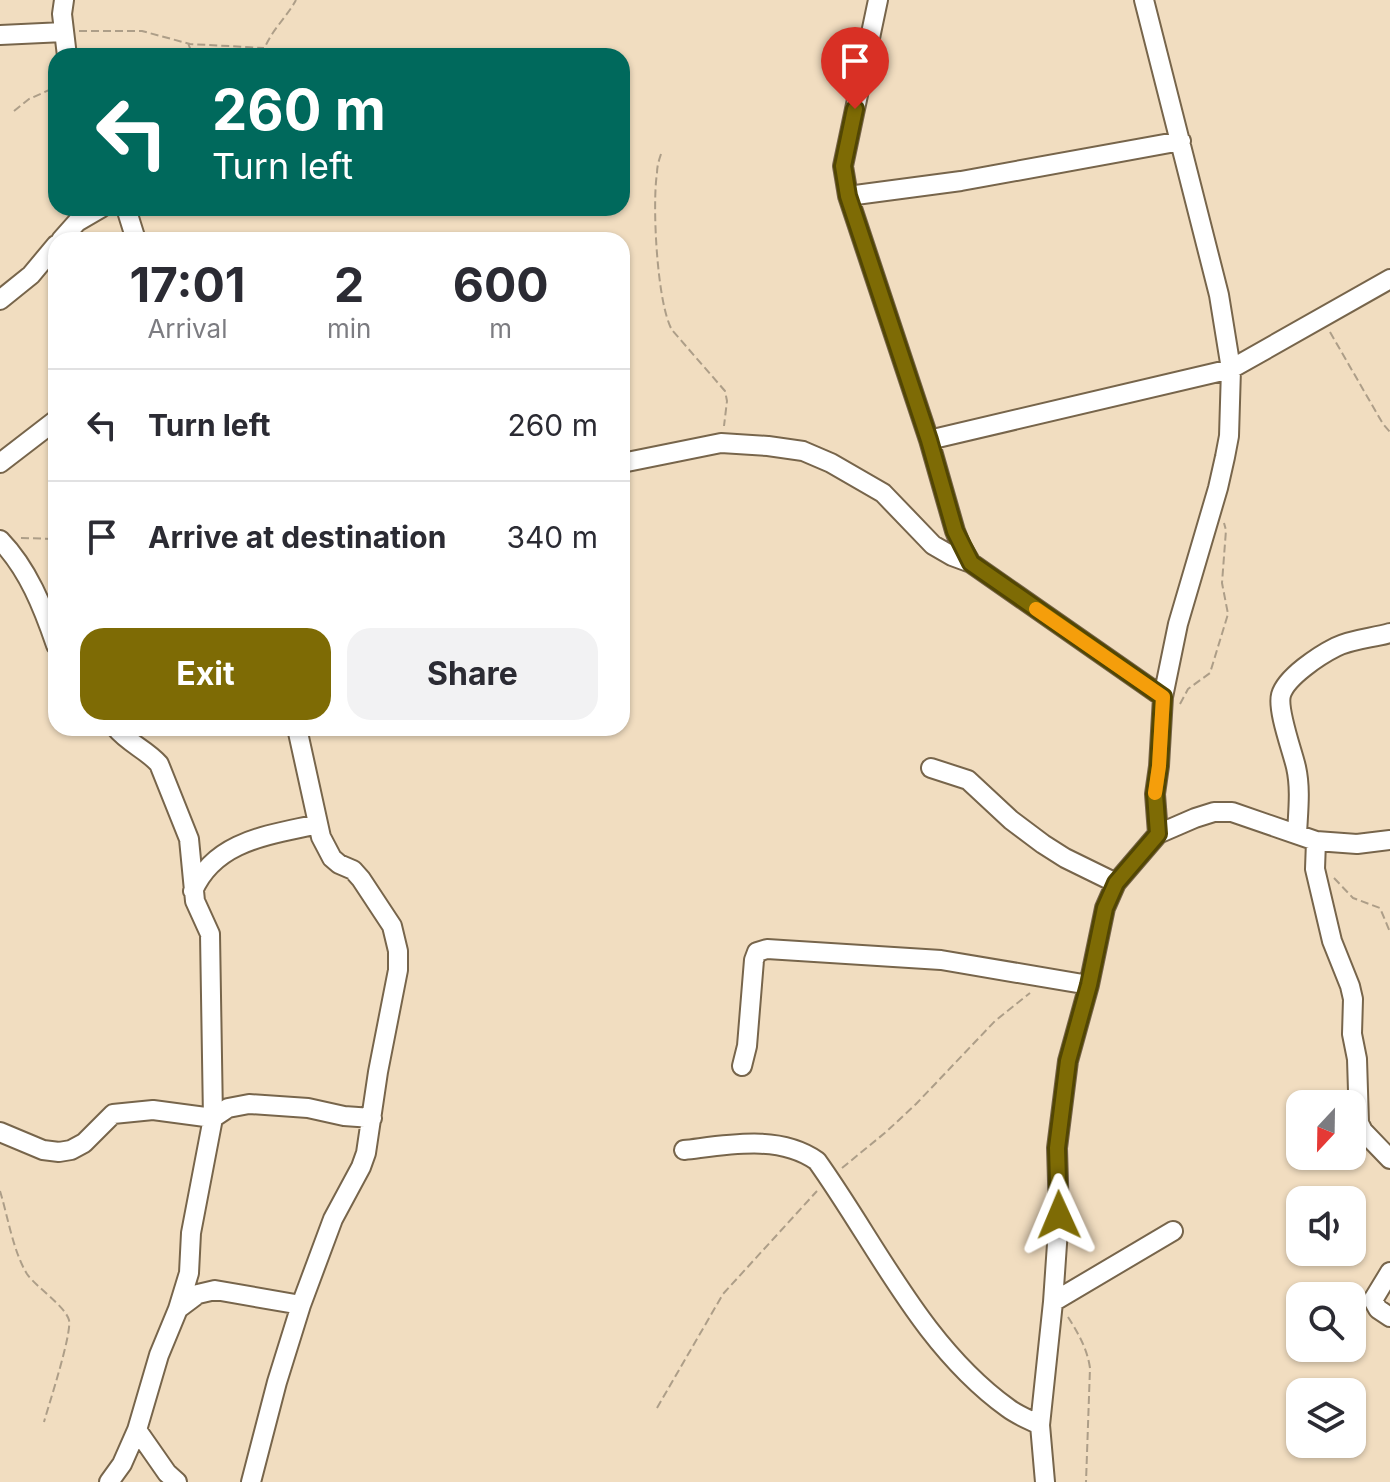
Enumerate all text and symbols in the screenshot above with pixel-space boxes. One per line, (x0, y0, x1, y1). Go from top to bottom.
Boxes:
pin (821, 27, 889, 109)
icon: arrive (833, 39, 877, 83)
text: 260 m (212, 76, 386, 144)
icon: left (80, 80, 184, 184)
text: Turn left (212, 144, 353, 188)
text: 17:01 (129, 255, 245, 314)
text: 2 (334, 255, 364, 314)
text: 600 (453, 255, 549, 314)
text: Arrival (147, 313, 227, 344)
text: min (327, 313, 371, 344)
text: m (489, 313, 512, 344)
icon: left (80, 403, 124, 447)
text: Turn left (148, 407, 270, 443)
text: 260 m (507, 407, 598, 443)
icon: arrive (80, 515, 124, 559)
text: Arrive at destination (148, 519, 446, 555)
text: 340 m (506, 519, 598, 555)
button: Exit (80, 628, 331, 720)
button: Share (347, 628, 598, 720)
north arrow (1286, 1090, 1366, 1170)
map controls (1286, 1090, 1366, 1458)
position arrow (1017, 1173, 1101, 1257)
button: sound (1286, 1186, 1366, 1266)
button: search (1286, 1282, 1366, 1362)
button: layers (1286, 1378, 1366, 1458)

